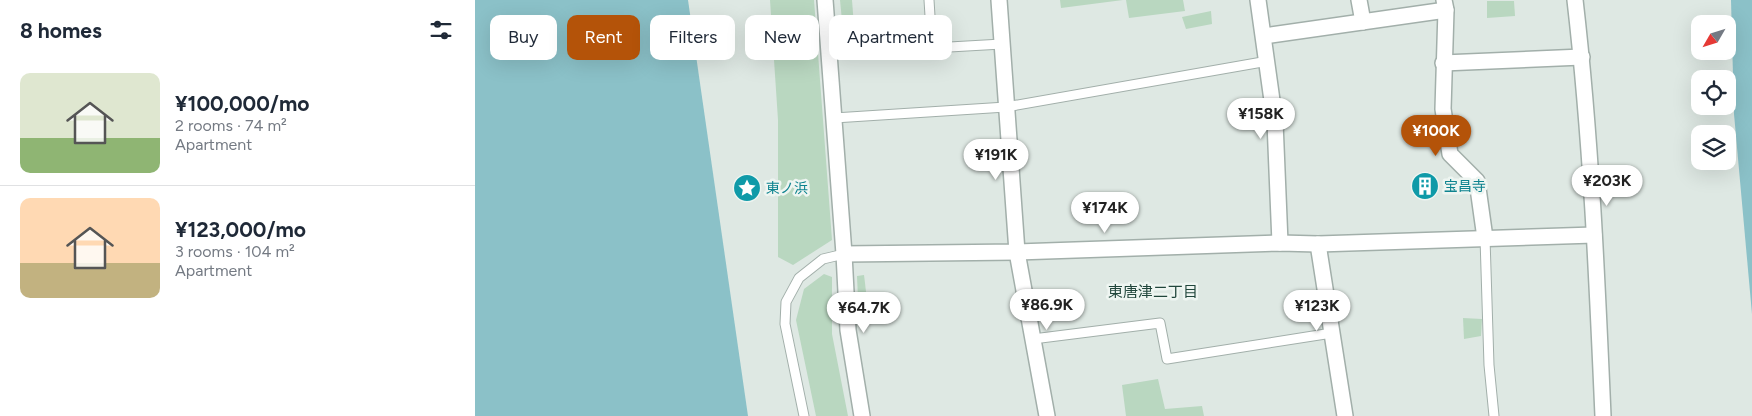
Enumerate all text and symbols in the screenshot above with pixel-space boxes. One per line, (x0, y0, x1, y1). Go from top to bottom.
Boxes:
chip: Buy (490, 15, 557, 60)
chip: Rent (567, 15, 640, 60)
chip: Filters (650, 15, 735, 60)
chip: New (745, 15, 819, 60)
chip: Apartment (829, 15, 952, 60)
north arrow (1691, 15, 1736, 60)
map controls (1691, 15, 1736, 170)
icon: filters (427, 16, 455, 44)
text: 8 homes (20, 18, 102, 43)
button: locate (1691, 70, 1736, 115)
text: ¥100,000/mo (175, 91, 309, 116)
icon: home (60, 93, 120, 153)
pin: ¥158K (1226, 98, 1296, 140)
text: ¥158K (1238, 104, 1284, 123)
pin: ¥100K (1401, 114, 1471, 157)
text: 2 rooms · 74 m² (175, 116, 287, 135)
text: ¥100K (1412, 121, 1460, 140)
button: layers (1691, 125, 1736, 170)
text: Apartment (175, 135, 252, 154)
pin: ¥191K (961, 138, 1031, 181)
text: ¥191K (975, 145, 1017, 164)
pin: ¥203K (1572, 164, 1642, 207)
building icon: 宝昌寺 (1410, 171, 1440, 201)
text: ¥203K (1583, 171, 1631, 190)
place icon: 東ノ浜 (732, 173, 762, 203)
place label: 宝昌寺 (1444, 178, 1486, 195)
place label: 東ノ浜 (766, 180, 808, 197)
pin: ¥174K (1070, 192, 1140, 234)
text: ¥174K (1082, 198, 1128, 217)
text: ¥123,000/mo (175, 217, 306, 242)
icon: home (60, 218, 120, 278)
text: 3 rooms · 104 m² (175, 242, 295, 261)
text: Apartment (175, 261, 252, 280)
district label: 東唐津二丁目 (1108, 283, 1198, 301)
pin: ¥86.9K (1006, 288, 1088, 331)
pin: ¥123K (1282, 290, 1352, 332)
pin: ¥64.7K (823, 292, 905, 334)
text: ¥86.9K (1021, 295, 1073, 314)
text: ¥123K (1294, 296, 1340, 315)
text: ¥64.7K (838, 298, 890, 317)

